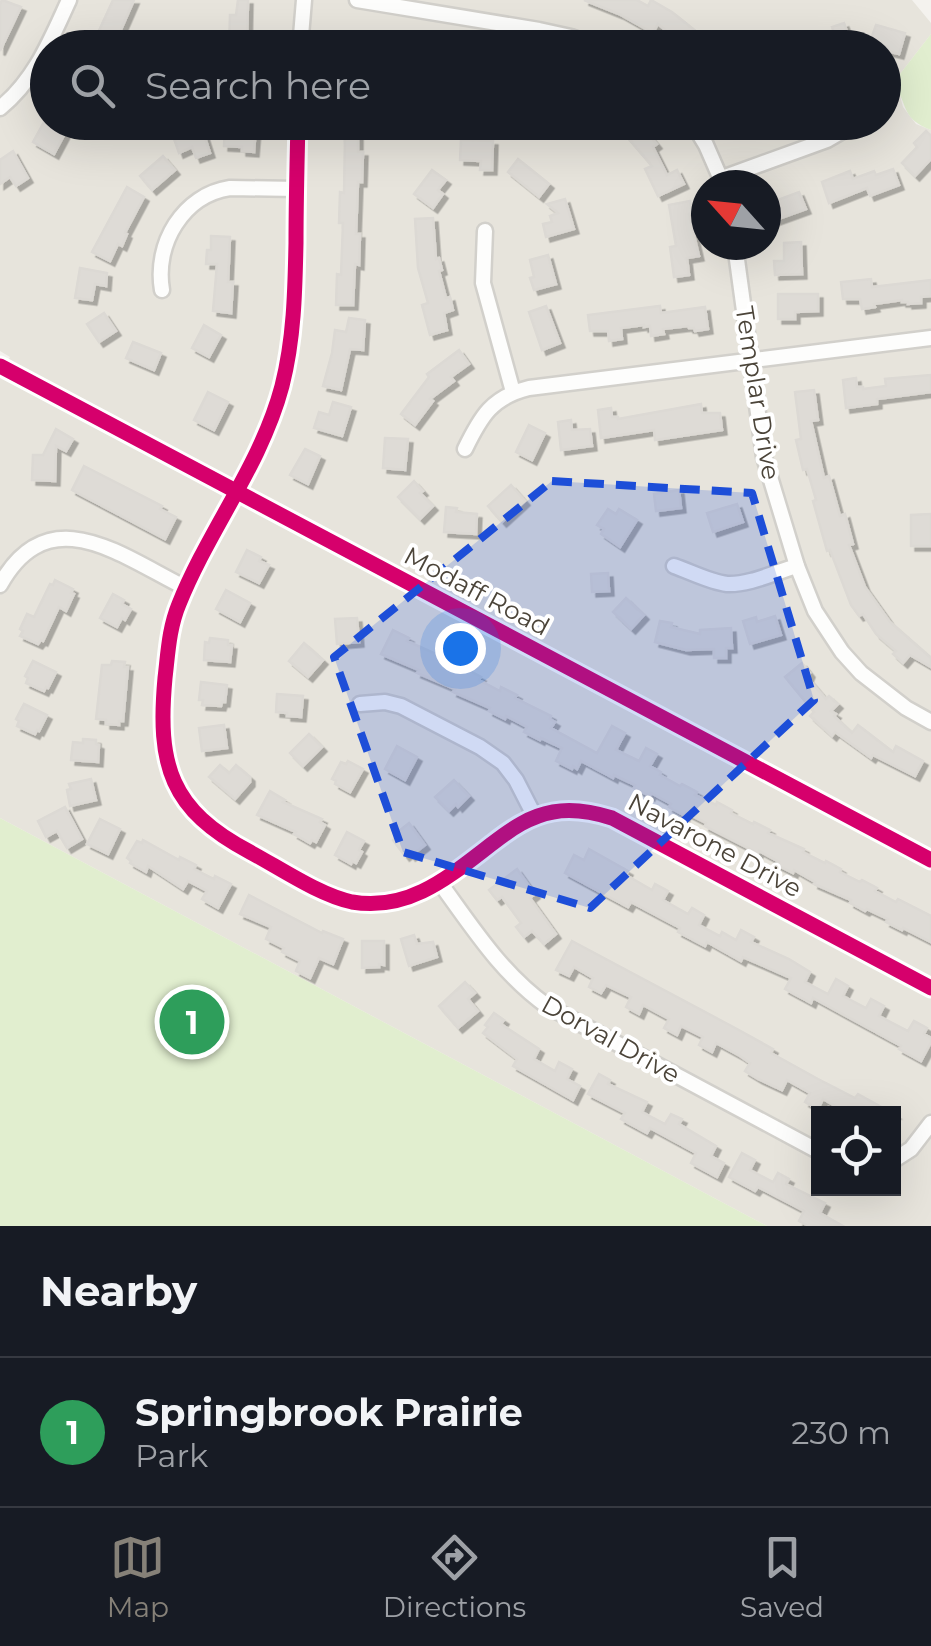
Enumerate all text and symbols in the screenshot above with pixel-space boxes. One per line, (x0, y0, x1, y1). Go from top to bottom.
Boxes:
search box (30, 30, 901, 140)
icon: search (65, 58, 120, 113)
text: Search here (145, 62, 371, 109)
north arrow (691, 170, 781, 260)
street label: Templar Drive (729, 304, 787, 482)
street label: Modaff Road (399, 540, 555, 642)
your location (435, 623, 486, 674)
street label: Navarone Drive (623, 787, 807, 903)
pin: 1 (160, 984, 224, 1060)
street label: Dorval Drive (537, 989, 685, 1089)
map controls (811, 1106, 901, 1196)
button: locate (811, 1106, 901, 1196)
text: Nearby (40, 1265, 197, 1317)
text: Springbrook Prairie (135, 1389, 523, 1436)
text: 1 (66, 1413, 79, 1452)
text: 230 m (791, 1413, 891, 1452)
text: Park (135, 1436, 208, 1475)
tab: Map (107, 1530, 169, 1624)
tab: Directions (383, 1530, 526, 1624)
tab: Saved (740, 1530, 824, 1624)

